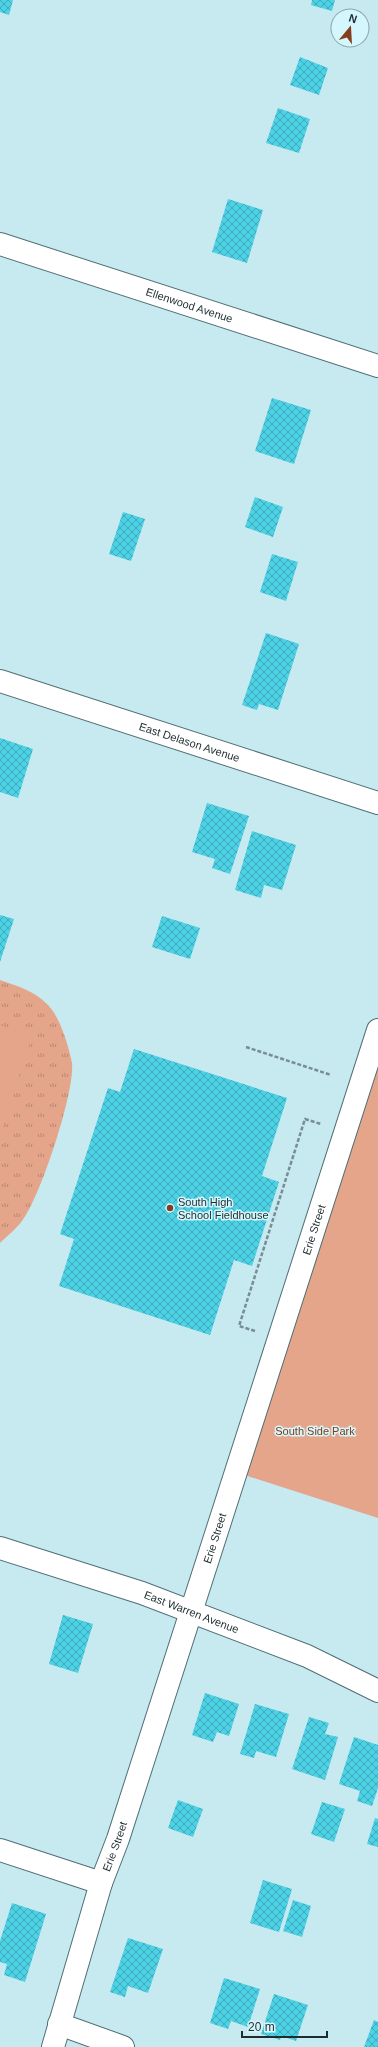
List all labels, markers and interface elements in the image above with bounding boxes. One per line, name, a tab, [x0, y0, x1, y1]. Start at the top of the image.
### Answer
north arrow	[330, 8, 370, 48]
text: N	[347, 12, 359, 25]
street label: Ellenwood Avenue	[145, 286, 234, 325]
street label: East Delason Avenue	[138, 720, 241, 764]
place label: South High School Fieldhouse	[178, 1196, 269, 1221]
marker: South High School Fieldhouse	[165, 1203, 175, 1213]
street label: Erie Street	[300, 1203, 327, 1256]
park label: South Side Park	[275, 1425, 355, 1437]
street label: Erie Street	[201, 1512, 228, 1565]
street label: East Warren Avenue	[143, 1588, 241, 1635]
street label: Erie Street	[100, 1820, 129, 1873]
scale bar	[242, 2013, 327, 2039]
text: 20 m	[248, 2020, 275, 2034]

